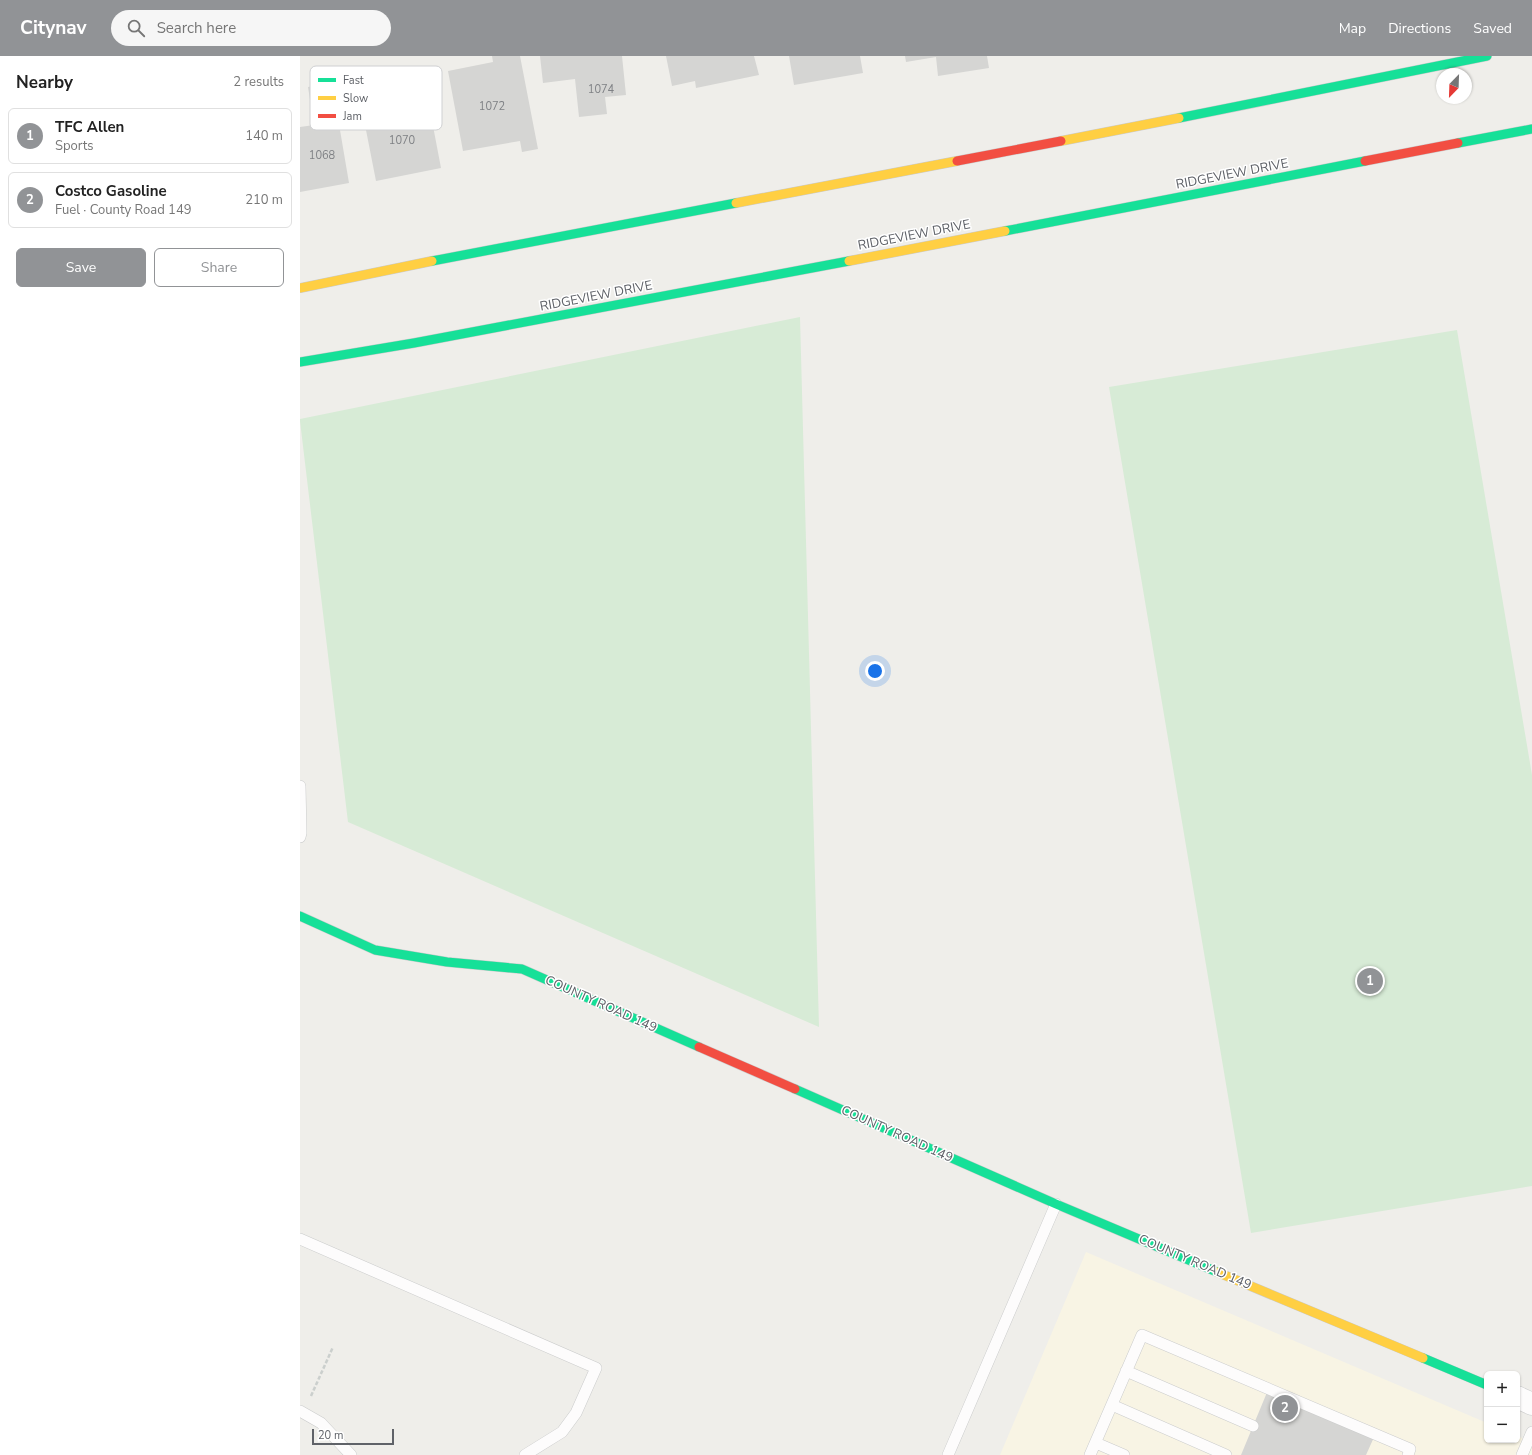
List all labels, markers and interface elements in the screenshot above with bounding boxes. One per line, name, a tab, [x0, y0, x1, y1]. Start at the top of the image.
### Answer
search box	[111, 10, 391, 46]
text: Citynav	[20, 15, 87, 41]
icon: search	[125, 17, 147, 39]
text: Search here	[157, 18, 236, 38]
text: Map	[1339, 19, 1366, 38]
text: Directions	[1388, 19, 1451, 38]
text: Saved	[1473, 19, 1512, 38]
legend	[310, 66, 442, 130]
north arrow	[1436, 68, 1472, 104]
text: Nearby	[16, 71, 73, 94]
text: 2 results	[233, 73, 284, 91]
text: Fast	[343, 73, 364, 88]
house number: 1074	[588, 82, 615, 97]
text: Slow	[343, 91, 368, 106]
house number: 1072	[479, 99, 505, 114]
text: Jam	[342, 109, 362, 124]
text: TFC Allen	[55, 117, 124, 137]
text: 1	[26, 127, 34, 145]
text: 140 m	[245, 127, 283, 145]
house number: 1070	[389, 133, 416, 148]
text: Sports	[55, 137, 94, 155]
house number: 1068	[309, 148, 336, 163]
street label: RIDGEVIEW DRIVE	[1174, 154, 1290, 194]
text: Costco Gasoline	[55, 181, 167, 201]
text: 2	[26, 191, 34, 209]
text: 210 m	[245, 191, 283, 209]
text: Fuel · County Road 149	[55, 201, 192, 219]
street label: RIDGEVIEW DRIVE	[856, 215, 972, 255]
button: Save	[16, 248, 146, 287]
button: Share	[154, 248, 284, 287]
street label: RIDGEVIEW DRIVE	[538, 276, 654, 316]
your location	[865, 661, 885, 681]
pin: 1	[1357, 966, 1383, 996]
street label: COUNTY ROAD 149	[542, 971, 660, 1037]
street label: COUNTY ROAD 149	[838, 1101, 956, 1167]
street label: COUNTY ROAD 149	[1136, 1230, 1254, 1294]
map controls	[1484, 1371, 1520, 1443]
button: +	[1484, 1371, 1520, 1407]
pin: 2	[1272, 1393, 1298, 1423]
button: −	[1484, 1407, 1520, 1443]
scale bar	[312, 1427, 394, 1446]
text: 20 m	[318, 1428, 343, 1443]

